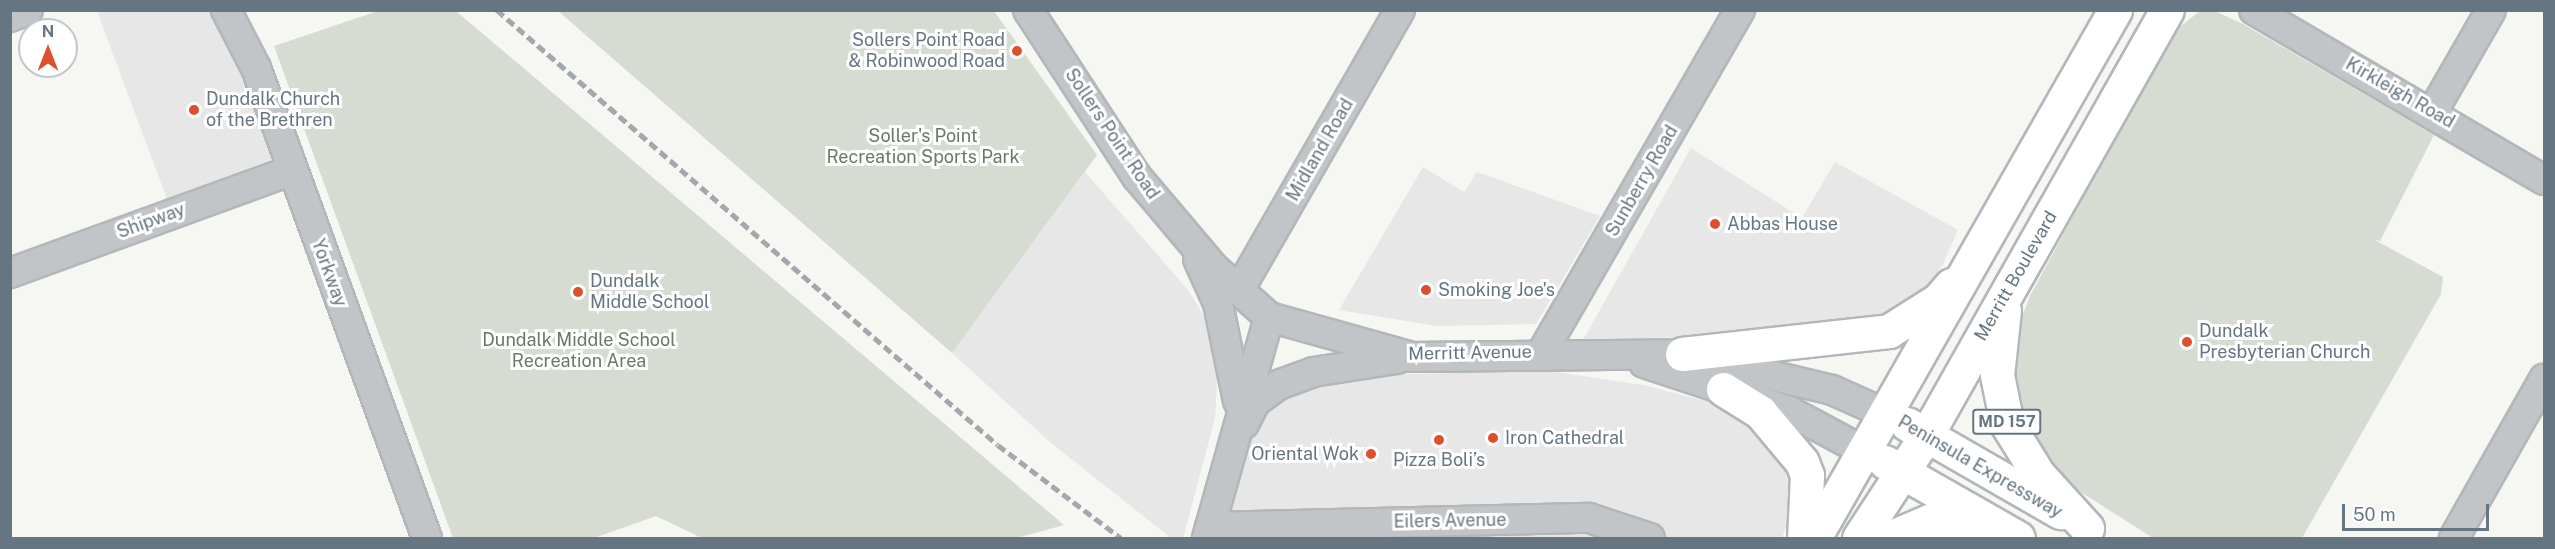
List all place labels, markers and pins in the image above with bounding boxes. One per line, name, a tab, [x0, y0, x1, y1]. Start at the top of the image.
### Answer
place label: Sollers Point Road & Robinwood Road	[848, 30, 1005, 72]
marker: Sollers Point Road & Robinwood Road	[1010, 44, 1024, 58]
place label: Dundalk Church of the Brethren	[206, 89, 340, 132]
marker: Dundalk Church of the Brethren	[187, 103, 201, 117]
place label: Abbas House	[1727, 213, 1838, 235]
marker: Abbas House	[1708, 217, 1722, 231]
place label: Dundalk Middle School	[590, 271, 709, 314]
place label: Smoking Joe's	[1438, 279, 1555, 301]
marker: Smoking Joe's	[1419, 283, 1433, 297]
marker: Dundalk Middle School	[571, 285, 585, 299]
place label: Dundalk Presbyterian Church	[2199, 321, 2370, 364]
marker: Dundalk Presbyterian Church	[2180, 335, 2194, 349]
place label: Iron Cathedral	[1505, 427, 1624, 449]
marker: Iron Cathedral	[1486, 431, 1500, 445]
marker: Pizza Boli’s	[1432, 433, 1446, 447]
place label: Oriental Wok	[1251, 443, 1359, 465]
marker: Oriental Wok	[1364, 447, 1378, 461]
place label: Pizza Boli’s	[1393, 449, 1485, 471]

